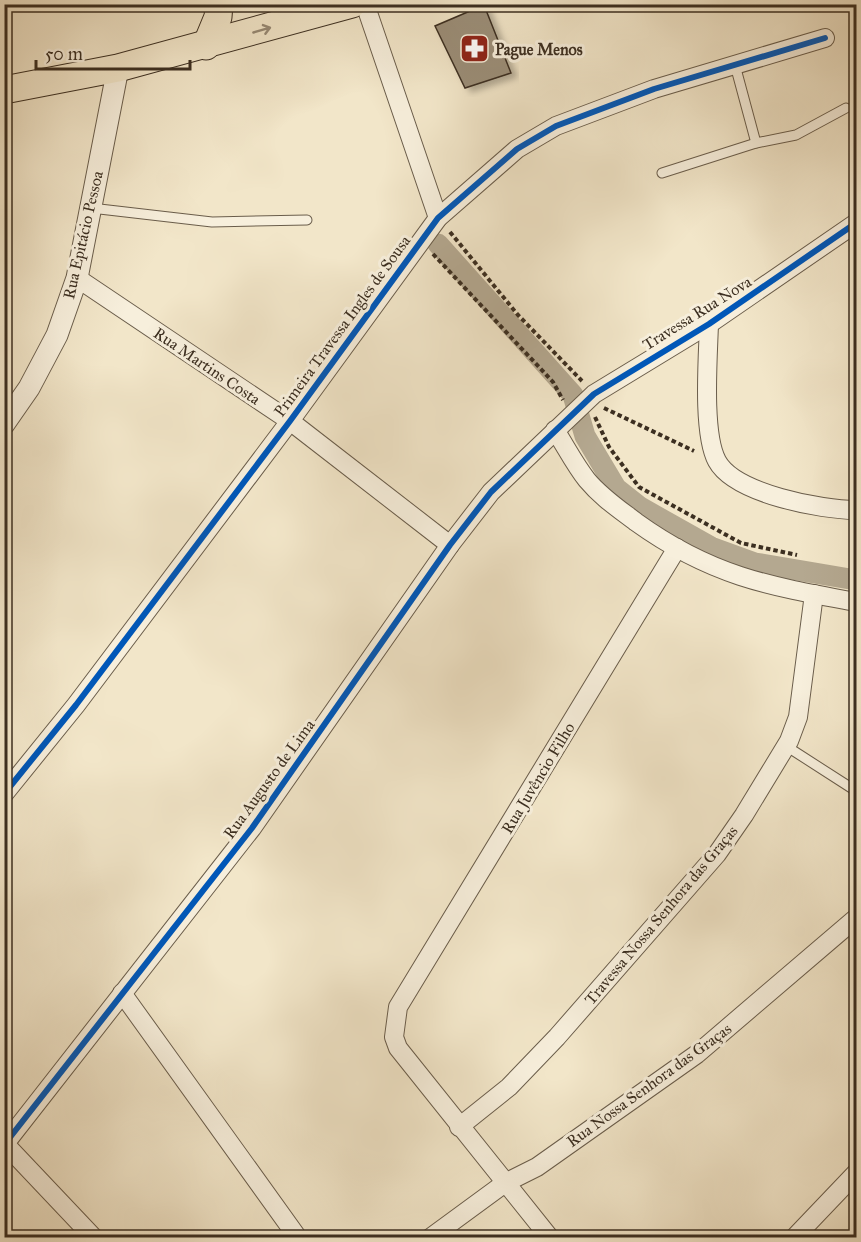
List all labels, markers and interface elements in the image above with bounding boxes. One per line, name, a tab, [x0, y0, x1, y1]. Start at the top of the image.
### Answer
one-way arrow	[252, 24, 271, 35]
scale bar	[36, 33, 190, 71]
pharmacy icon: Pague Menos	[458, 33, 490, 65]
place label: Pague Menos	[495, 40, 583, 60]
text: 50 m	[45, 43, 83, 65]
street label: Rua Epitácio Pessoa	[59, 169, 107, 301]
street label: Primeira Travessa Ingles de Sousa	[270, 232, 415, 421]
street label: Travessa Rua Nova	[639, 272, 755, 354]
street label: Rua Martins Costa	[150, 323, 264, 409]
street label: Rua Augusto de Lima	[219, 715, 320, 843]
street label: Rua Juvêncio Filho	[497, 719, 579, 837]
street label: Travessa Nossa Senhora das Graças	[580, 821, 742, 1008]
street label: Rua Nossa Senhora das Graças	[563, 1019, 735, 1151]

